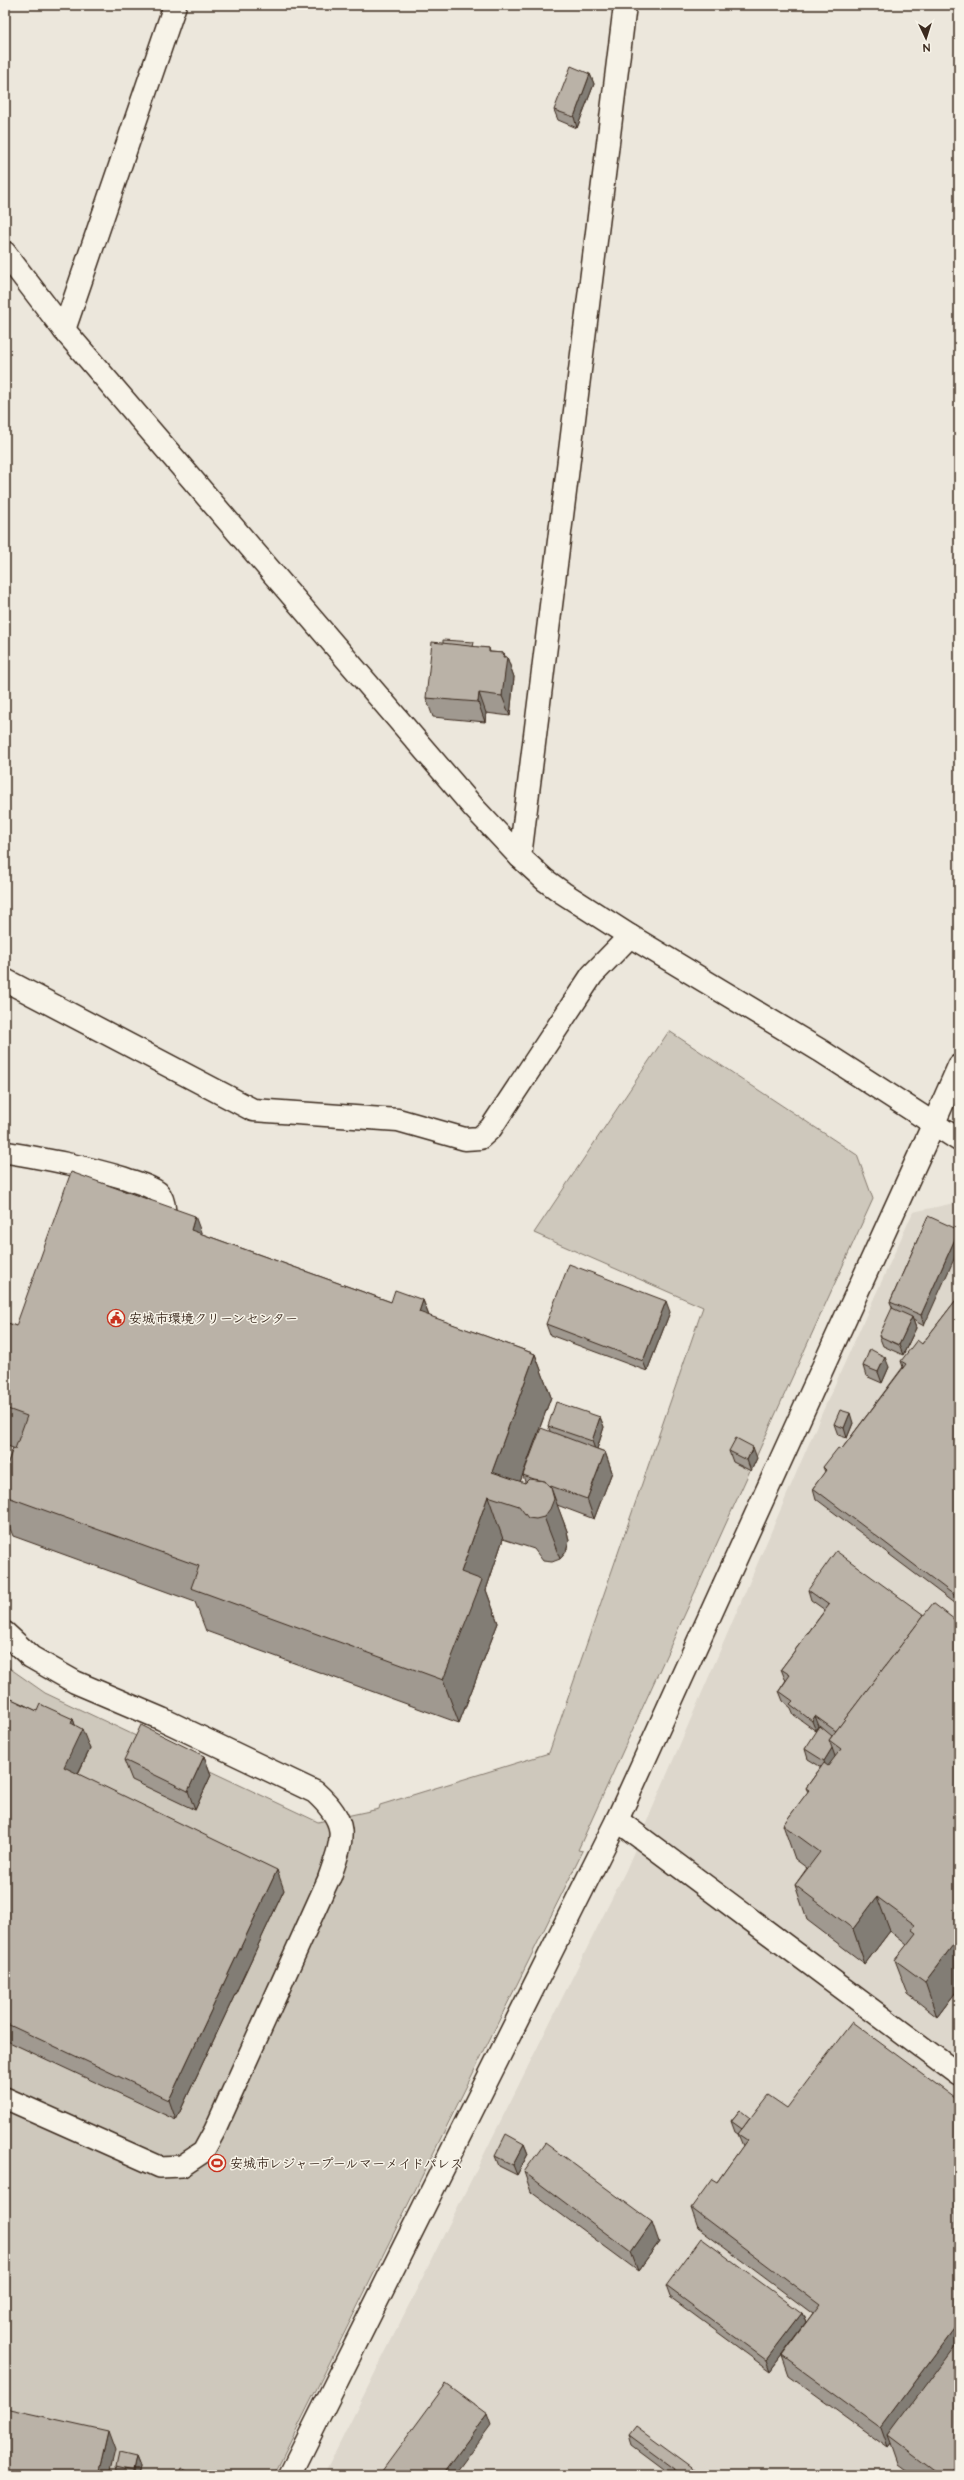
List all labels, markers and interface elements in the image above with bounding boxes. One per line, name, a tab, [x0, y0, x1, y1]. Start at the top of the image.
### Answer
north arrow	[906, 18, 946, 58]
text: N	[923, 40, 931, 55]
public building icon: 安城市環境クリーンセンター	[106, 1308, 126, 1328]
place label: 安城市環境クリーンセンター	[129, 1310, 298, 1328]
sports icon: 安城市レジャープールマーメイドパレス	[207, 2153, 227, 2173]
place label: 安城市レジャープールマーメイドパレス	[230, 2155, 463, 2173]

